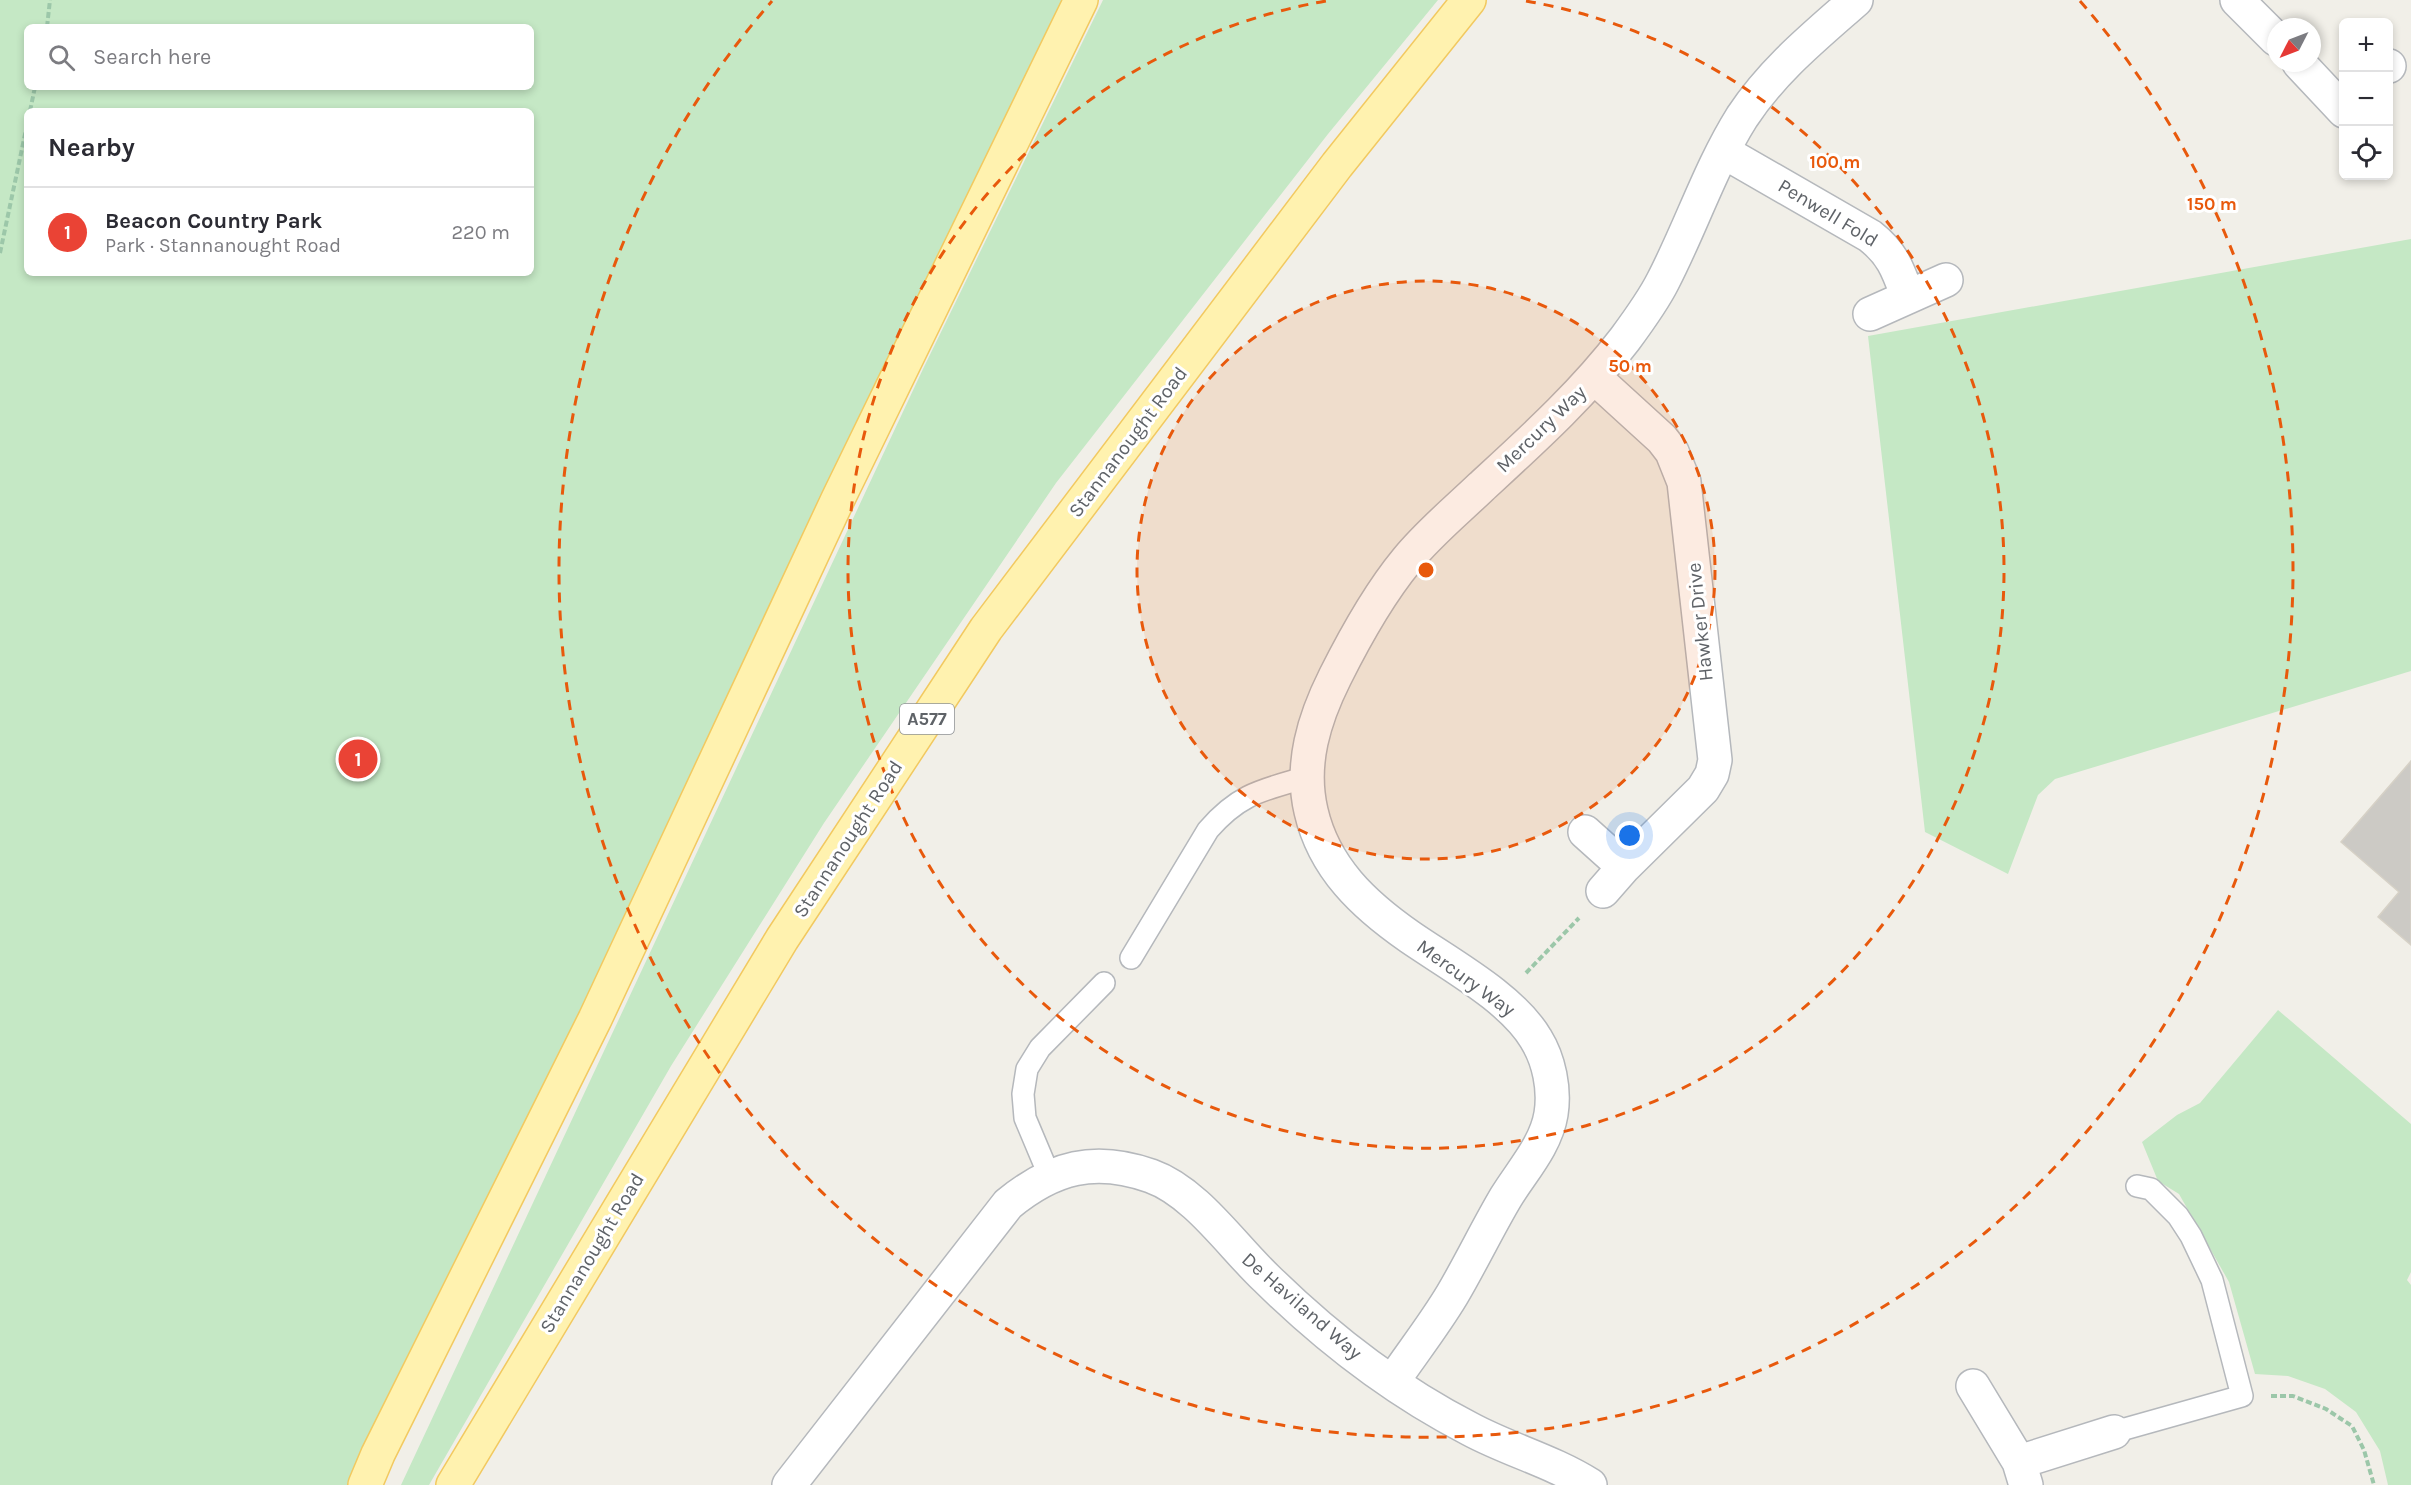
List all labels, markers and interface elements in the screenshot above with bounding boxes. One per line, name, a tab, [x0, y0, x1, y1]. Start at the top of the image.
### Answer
north arrow	[2267, 18, 2321, 72]
map controls	[2339, 18, 2393, 180]
button: +	[2339, 18, 2393, 72]
search box	[24, 24, 534, 90]
icon: search	[45, 41, 78, 74]
text: Search here	[93, 44, 211, 70]
button: −	[2339, 72, 2393, 126]
button: locate	[2339, 126, 2393, 180]
text: Nearby	[48, 132, 135, 163]
text: 100 m	[1810, 151, 1860, 173]
street label: Penwell Fold	[1774, 174, 1882, 252]
text: 150 m	[2187, 193, 2237, 215]
text: Beacon Country Park	[105, 208, 322, 234]
text: 1	[64, 221, 71, 244]
text: 220 m	[451, 221, 510, 244]
text: Park · Stannanought Road	[105, 234, 341, 257]
text: 50 m	[1608, 355, 1652, 377]
street label: Stannanought Road	[1064, 362, 1192, 522]
street label: Mercury Way	[1491, 381, 1591, 477]
centre of rings	[1416, 560, 1436, 580]
street label: Hawker Drive	[1682, 562, 1718, 682]
road number: A577	[900, 704, 954, 734]
pin: 1	[338, 736, 378, 782]
street label: Stannanought Road	[789, 756, 907, 922]
your location	[1615, 821, 1644, 850]
street label: Mercury Way	[1412, 935, 1520, 1021]
street label: Stannanought Road	[535, 1169, 649, 1337]
street label: De Haviland Way	[1237, 1248, 1367, 1364]

